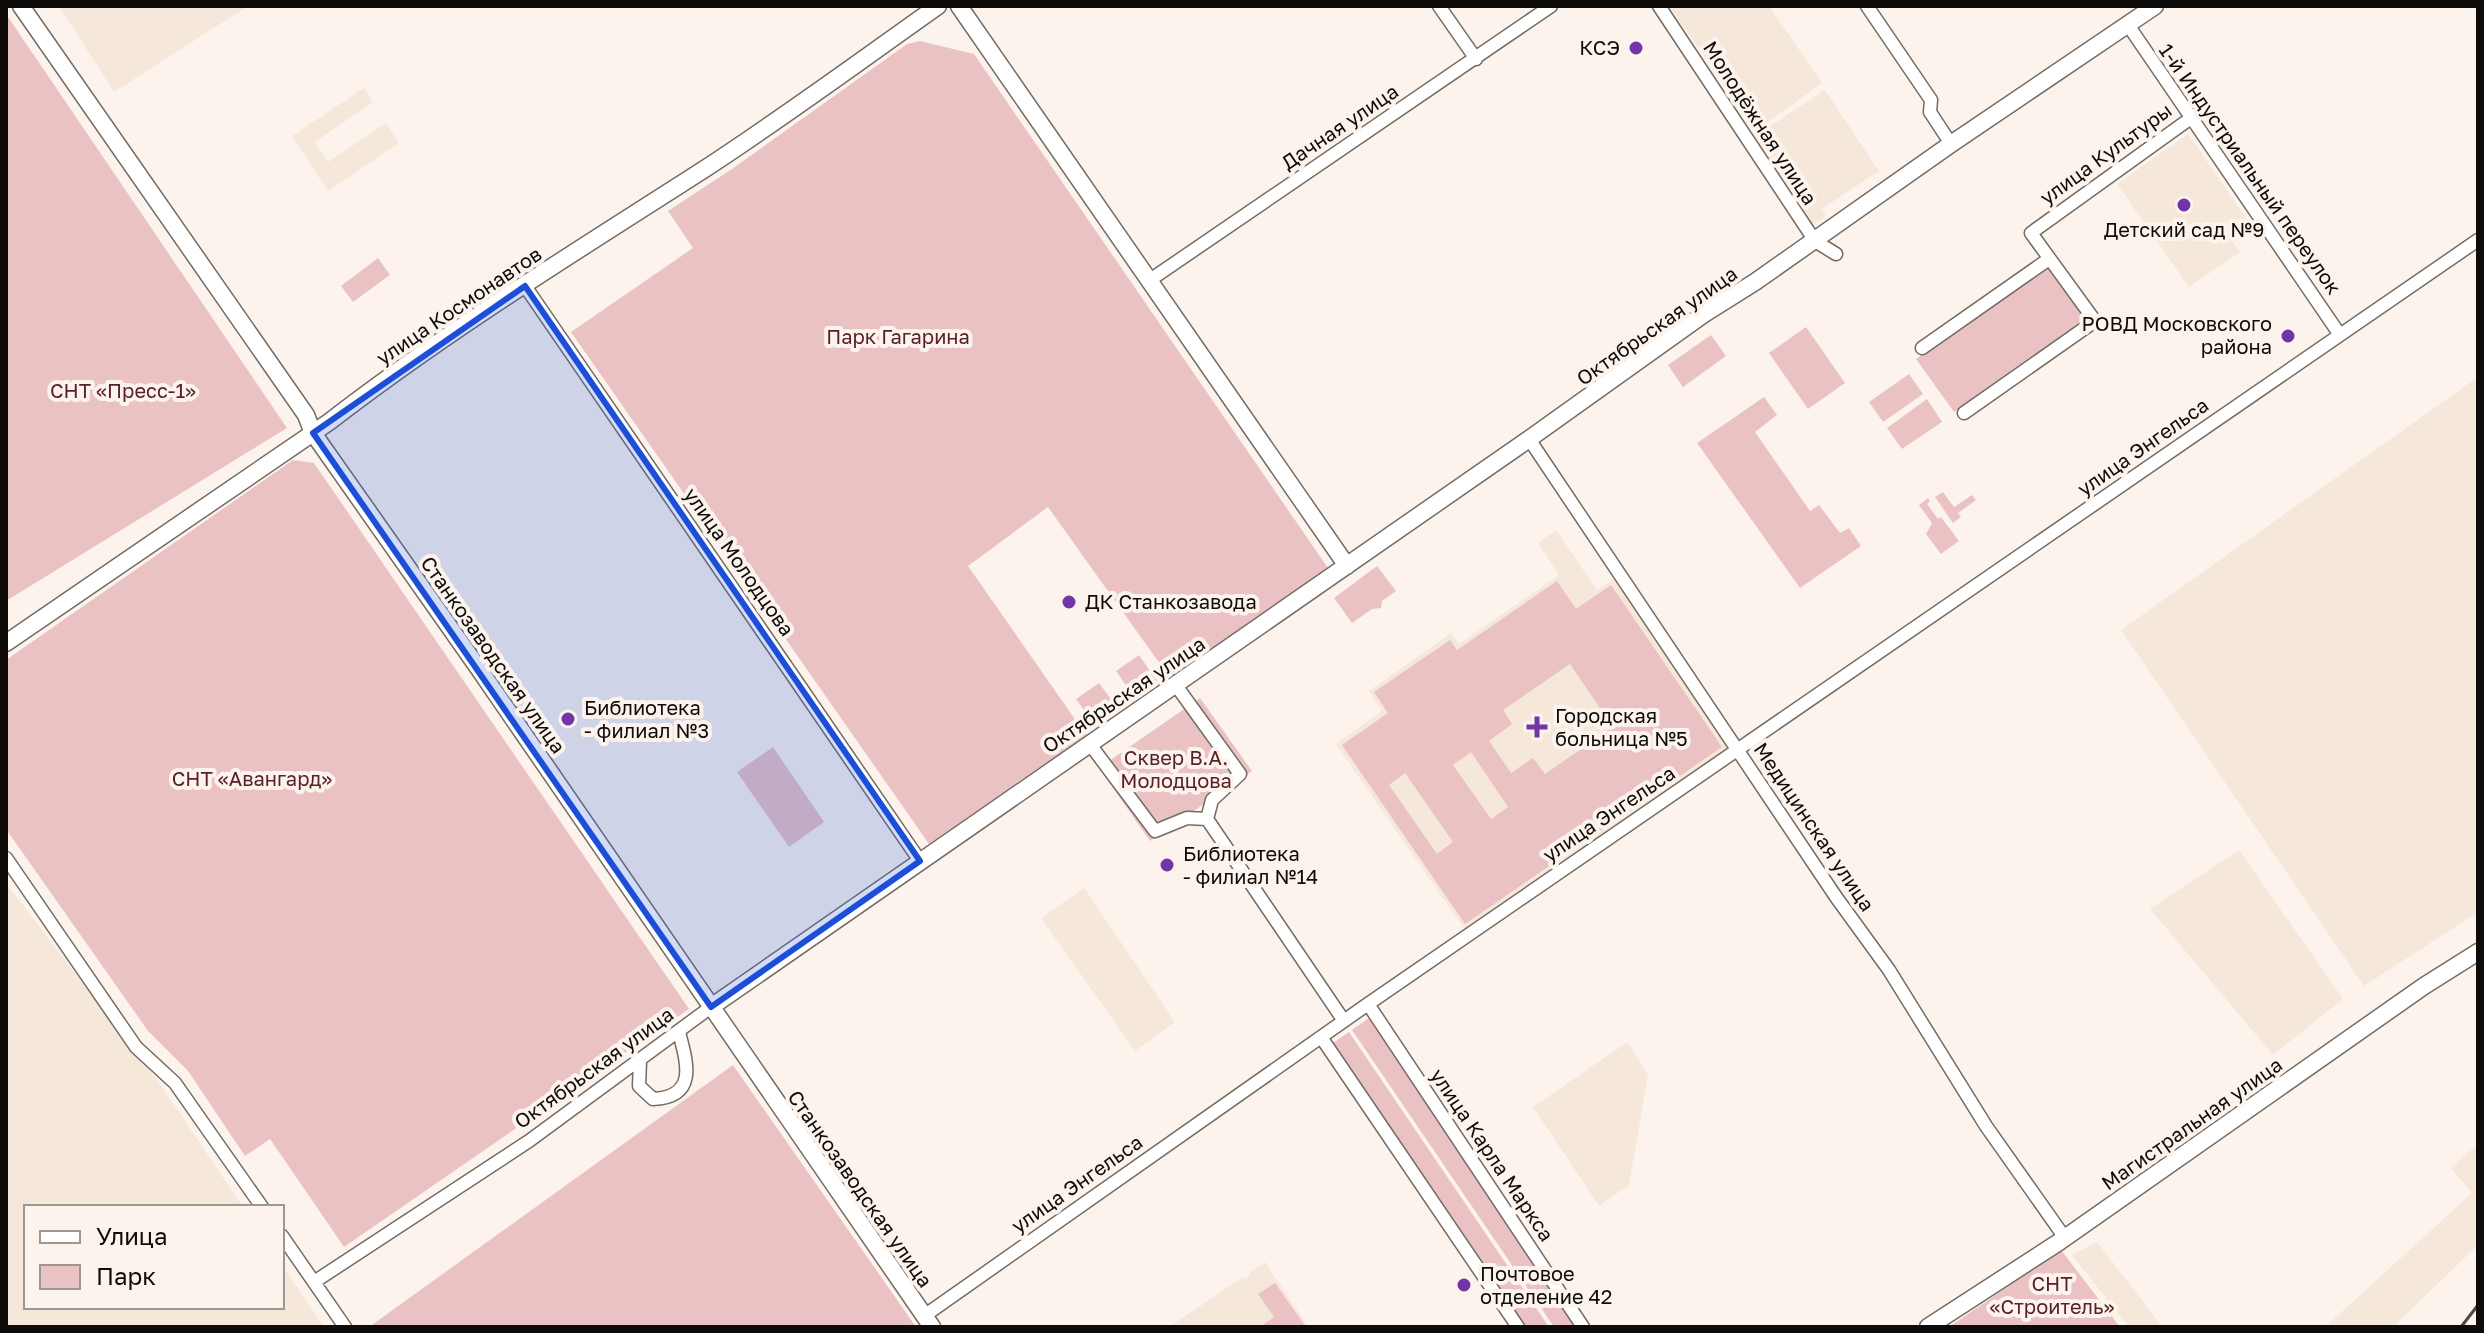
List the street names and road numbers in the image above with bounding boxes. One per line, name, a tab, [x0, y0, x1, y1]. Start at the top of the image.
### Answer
street label: Молодёжная улица	[1699, 36, 1823, 209]
street label: 1-й Индустриальный переулок	[2155, 39, 2347, 298]
street label: Дачная улица	[1277, 78, 1402, 174]
street label: улица Культуры	[2035, 97, 2176, 209]
street label: улица Космонавтов	[371, 241, 546, 369]
street label: Октябрьская улица	[1571, 261, 1741, 390]
street label: улица Энгельса	[2072, 392, 2213, 500]
street label: улица Молодцова	[680, 483, 800, 640]
street label: Станкозаводская улица	[417, 551, 571, 758]
street label: Октябрьская улица	[1038, 631, 1209, 757]
street label: Медицинская улица	[1749, 738, 1880, 915]
street label: улица Энгельса	[1538, 760, 1679, 866]
street label: Октябрьская улица	[509, 1001, 678, 1133]
street label: Магистральная улица	[2097, 1052, 2286, 1195]
street label: улица Карла Маркса	[1426, 1064, 1560, 1245]
street label: Станкозаводская улица	[784, 1085, 938, 1292]
street label: улица Энгельса	[1006, 1129, 1147, 1237]

